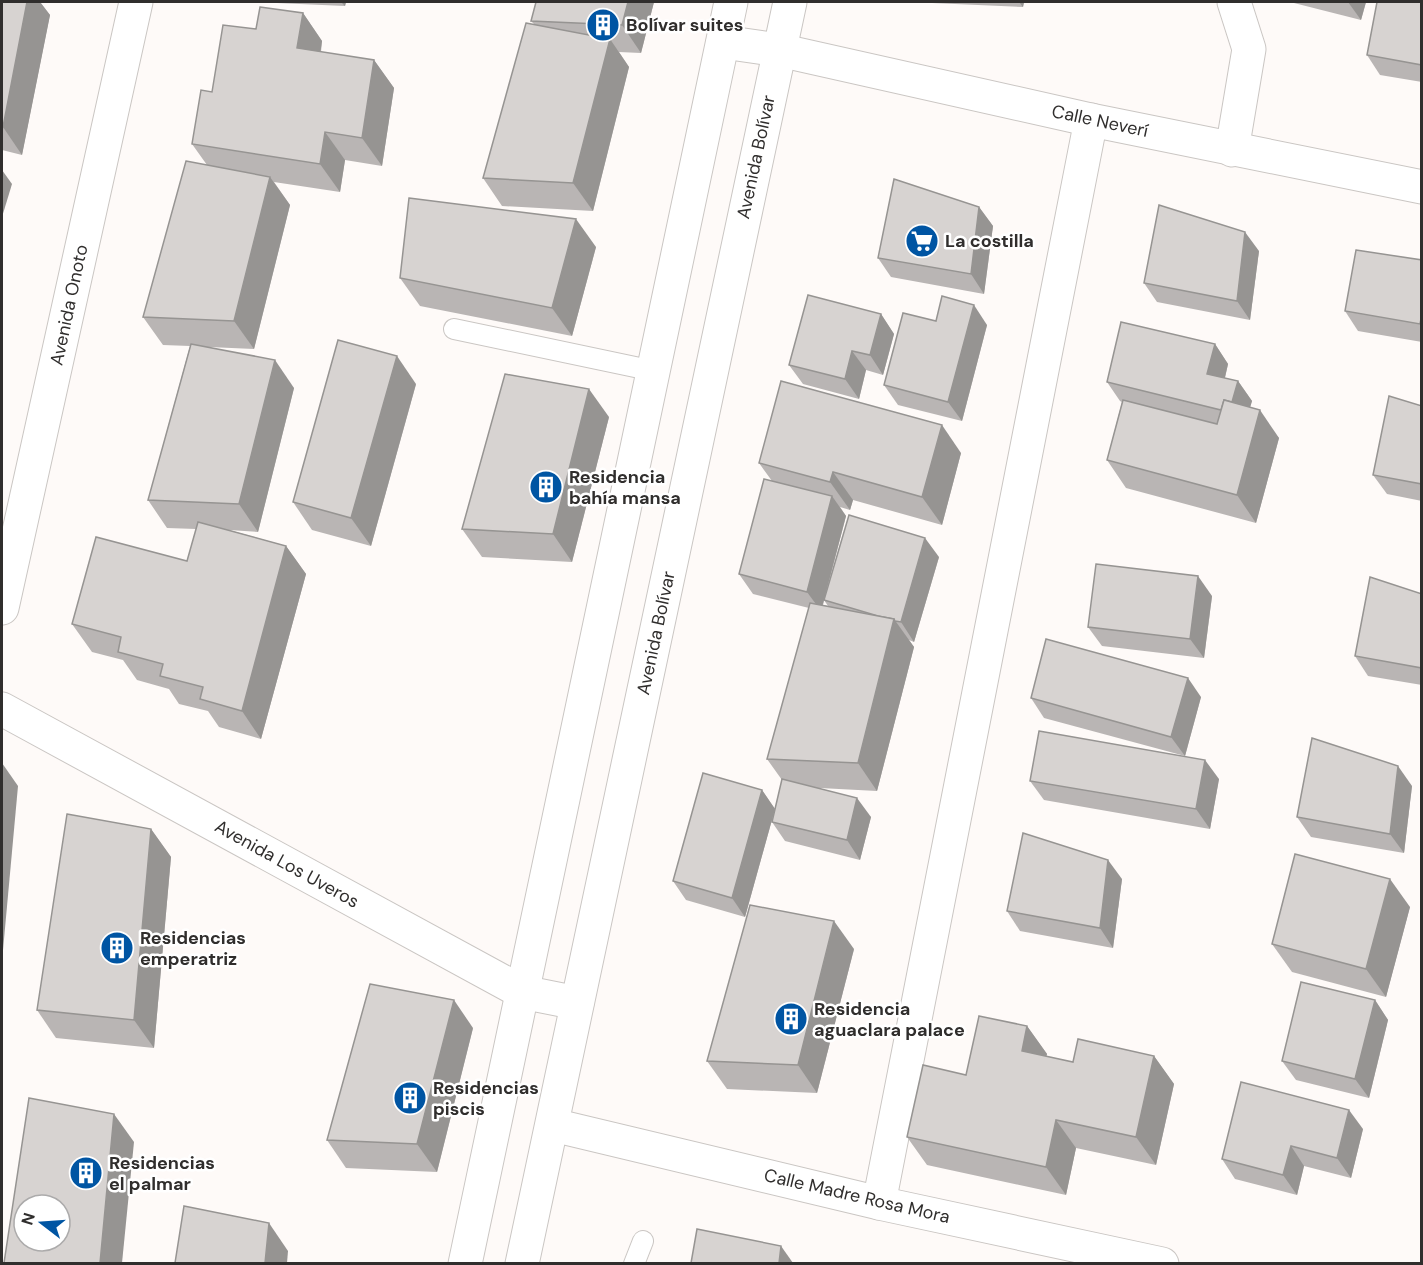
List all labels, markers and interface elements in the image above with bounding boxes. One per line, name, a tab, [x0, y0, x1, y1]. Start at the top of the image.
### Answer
building icon: Bolívar suites	[585, 7, 621, 43]
place label: Bolívar suites	[626, 13, 743, 37]
street label: Avenida Bolívar	[731, 93, 781, 221]
street label: Calle Neverí	[1050, 99, 1150, 143]
supermarket icon: La costilla	[904, 223, 940, 259]
place label: La costilla	[945, 229, 1034, 253]
street label: Avenida Onoto	[44, 242, 94, 368]
place label: Residencia bahía mansa	[569, 465, 681, 510]
building icon: Residencia bahía mansa	[528, 469, 564, 505]
street label: Avenida Bolívar	[631, 569, 681, 697]
street label: Avenida Los Uveros	[211, 814, 363, 914]
place label: Residencias emperatriz	[140, 926, 246, 971]
building icon: Residencias emperatriz	[99, 930, 135, 966]
place label: Residencia aguaclara palace	[814, 997, 965, 1042]
building icon: Residencia aguaclara palace	[773, 1001, 809, 1037]
place label: Residencias piscis	[433, 1076, 539, 1121]
building icon: Residencias piscis	[392, 1080, 428, 1116]
place label: Residencias el palmar	[109, 1151, 215, 1196]
building icon: Residencias el palmar	[68, 1155, 104, 1191]
street label: Calle Madre Rosa Mora	[762, 1163, 952, 1229]
north arrow	[12, 1193, 72, 1253]
text: N	[16, 1210, 40, 1227]

